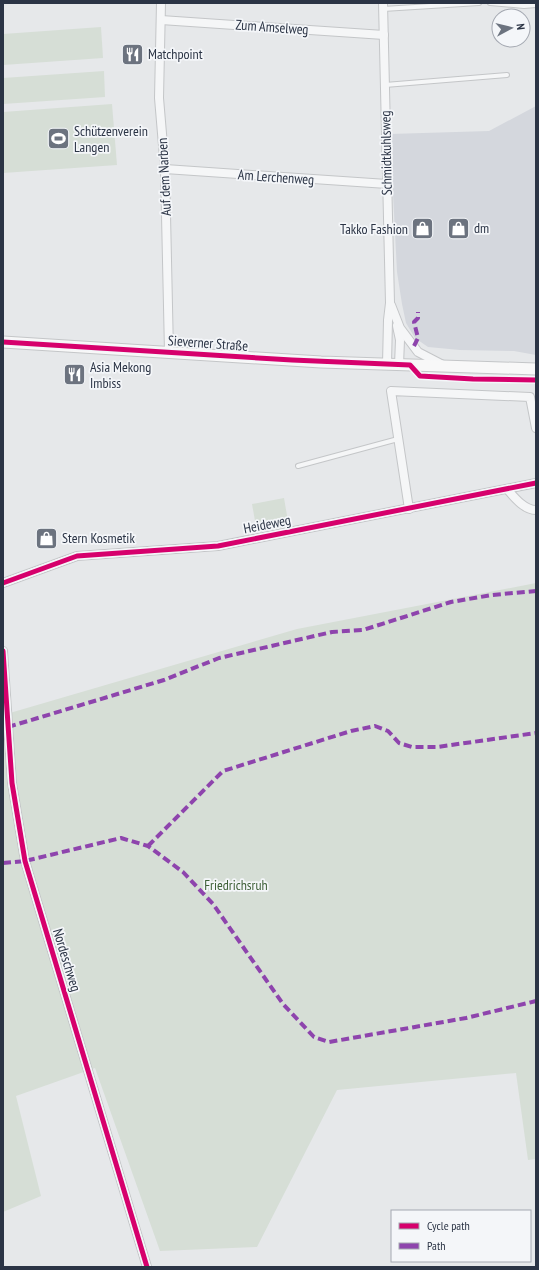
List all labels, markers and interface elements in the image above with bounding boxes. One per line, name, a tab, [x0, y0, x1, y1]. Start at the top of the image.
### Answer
north arrow	[491, 8, 531, 48]
street label: Zum Amselweg	[235, 15, 309, 39]
text: N	[514, 23, 528, 31]
restaurant icon: Matchpoint	[120, 41, 146, 67]
place label: Matchpoint	[148, 45, 203, 63]
street label: Schmidtkuhlsweg	[376, 110, 396, 196]
place label: Schützenverein Langen	[74, 122, 148, 156]
sports icon: Schützenverein Langen	[46, 126, 72, 152]
street label: Auf dem Narben	[153, 137, 175, 217]
street label: Am Lerchenweg	[237, 165, 315, 189]
shop icon: dm	[445, 215, 471, 241]
shop icon: Takko Fashion	[410, 216, 436, 242]
place label: dm	[474, 219, 489, 237]
place label: Takko Fashion	[340, 220, 408, 238]
street label: Sieverner Straße	[167, 331, 249, 355]
place label: Asia Mekong Imbiss	[90, 358, 151, 392]
restaurant icon: Asia Mekong Imbiss	[62, 362, 88, 388]
street label: Heideweg	[242, 511, 292, 537]
shop icon: Stern Kosmetik	[33, 525, 59, 551]
place label: Stern Kosmetik	[62, 529, 135, 547]
park label: Friedrichsruh	[204, 876, 268, 894]
street label: Nordeschweg	[49, 926, 85, 994]
legend	[391, 1210, 531, 1262]
text: Cycle path	[427, 1218, 470, 1233]
text: Path	[427, 1238, 445, 1253]

